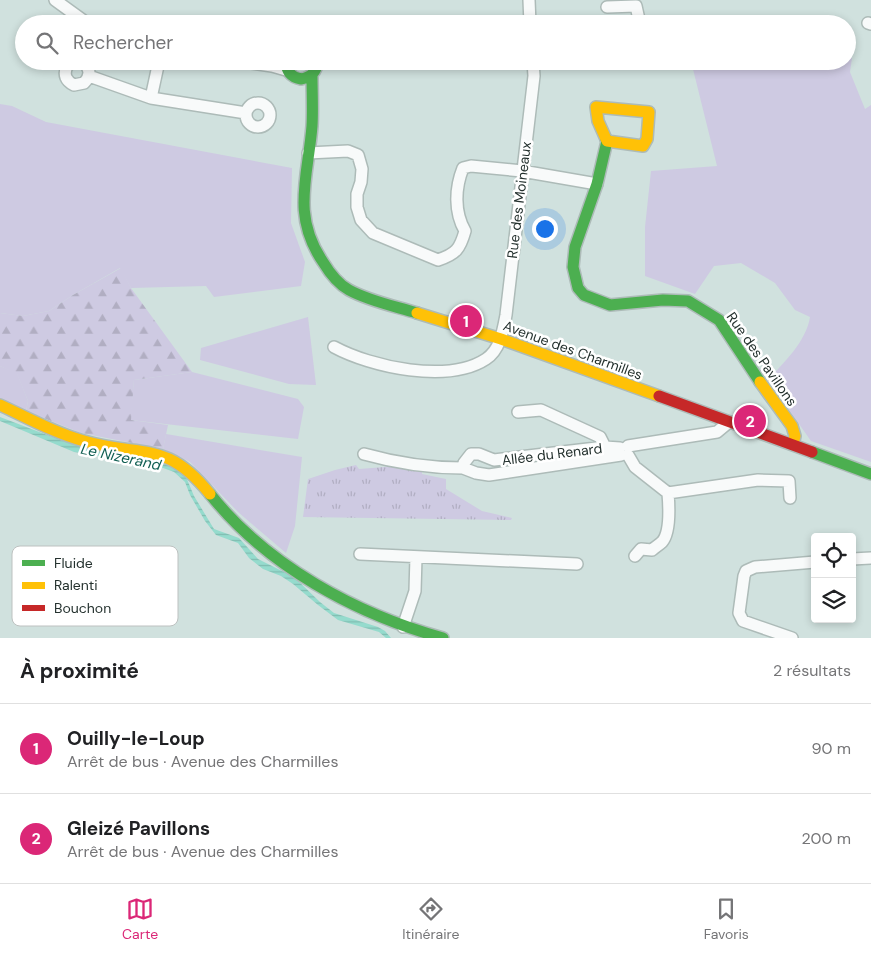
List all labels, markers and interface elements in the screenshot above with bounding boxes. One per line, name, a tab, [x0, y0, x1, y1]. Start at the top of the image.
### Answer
search box	[15, 15, 856, 70]
icon: search	[33, 29, 61, 57]
text: Rechercher	[73, 30, 173, 55]
street label: Rue des Moineaux	[503, 141, 535, 259]
your location	[532, 216, 558, 242]
pin: 1	[450, 302, 482, 340]
street label: Rue des Pavillons	[723, 308, 801, 410]
street label: Avenue des Charmilles	[501, 316, 645, 384]
pin: 2	[734, 402, 766, 440]
water label: Le Nizerand	[79, 439, 164, 475]
street label: Allée du Renard	[501, 439, 603, 469]
map controls	[811, 533, 856, 623]
button: locate	[811, 533, 856, 578]
legend	[12, 546, 178, 626]
text: Fluide	[54, 554, 93, 572]
text: Ralenti	[54, 576, 98, 594]
button: layers	[811, 578, 856, 623]
text: Bouchon	[54, 599, 111, 617]
text: À proximité	[20, 657, 139, 685]
text: 2 résultats	[773, 660, 851, 681]
text: Ouilly-le-Loup	[67, 726, 205, 751]
text: 1	[33, 738, 39, 759]
text: 90 m	[811, 738, 851, 759]
text: Arrêt de bus · Avenue des Charmilles	[67, 751, 338, 772]
text: Gleizé Pavillons	[67, 816, 210, 841]
text: 2	[31, 828, 41, 849]
text: 200 m	[802, 828, 851, 849]
text: Arrêt de bus · Avenue des Charmilles	[67, 841, 338, 862]
tab: Carte	[122, 895, 158, 943]
tab: Itinéraire	[402, 895, 459, 943]
tab: Favoris	[704, 895, 749, 943]

